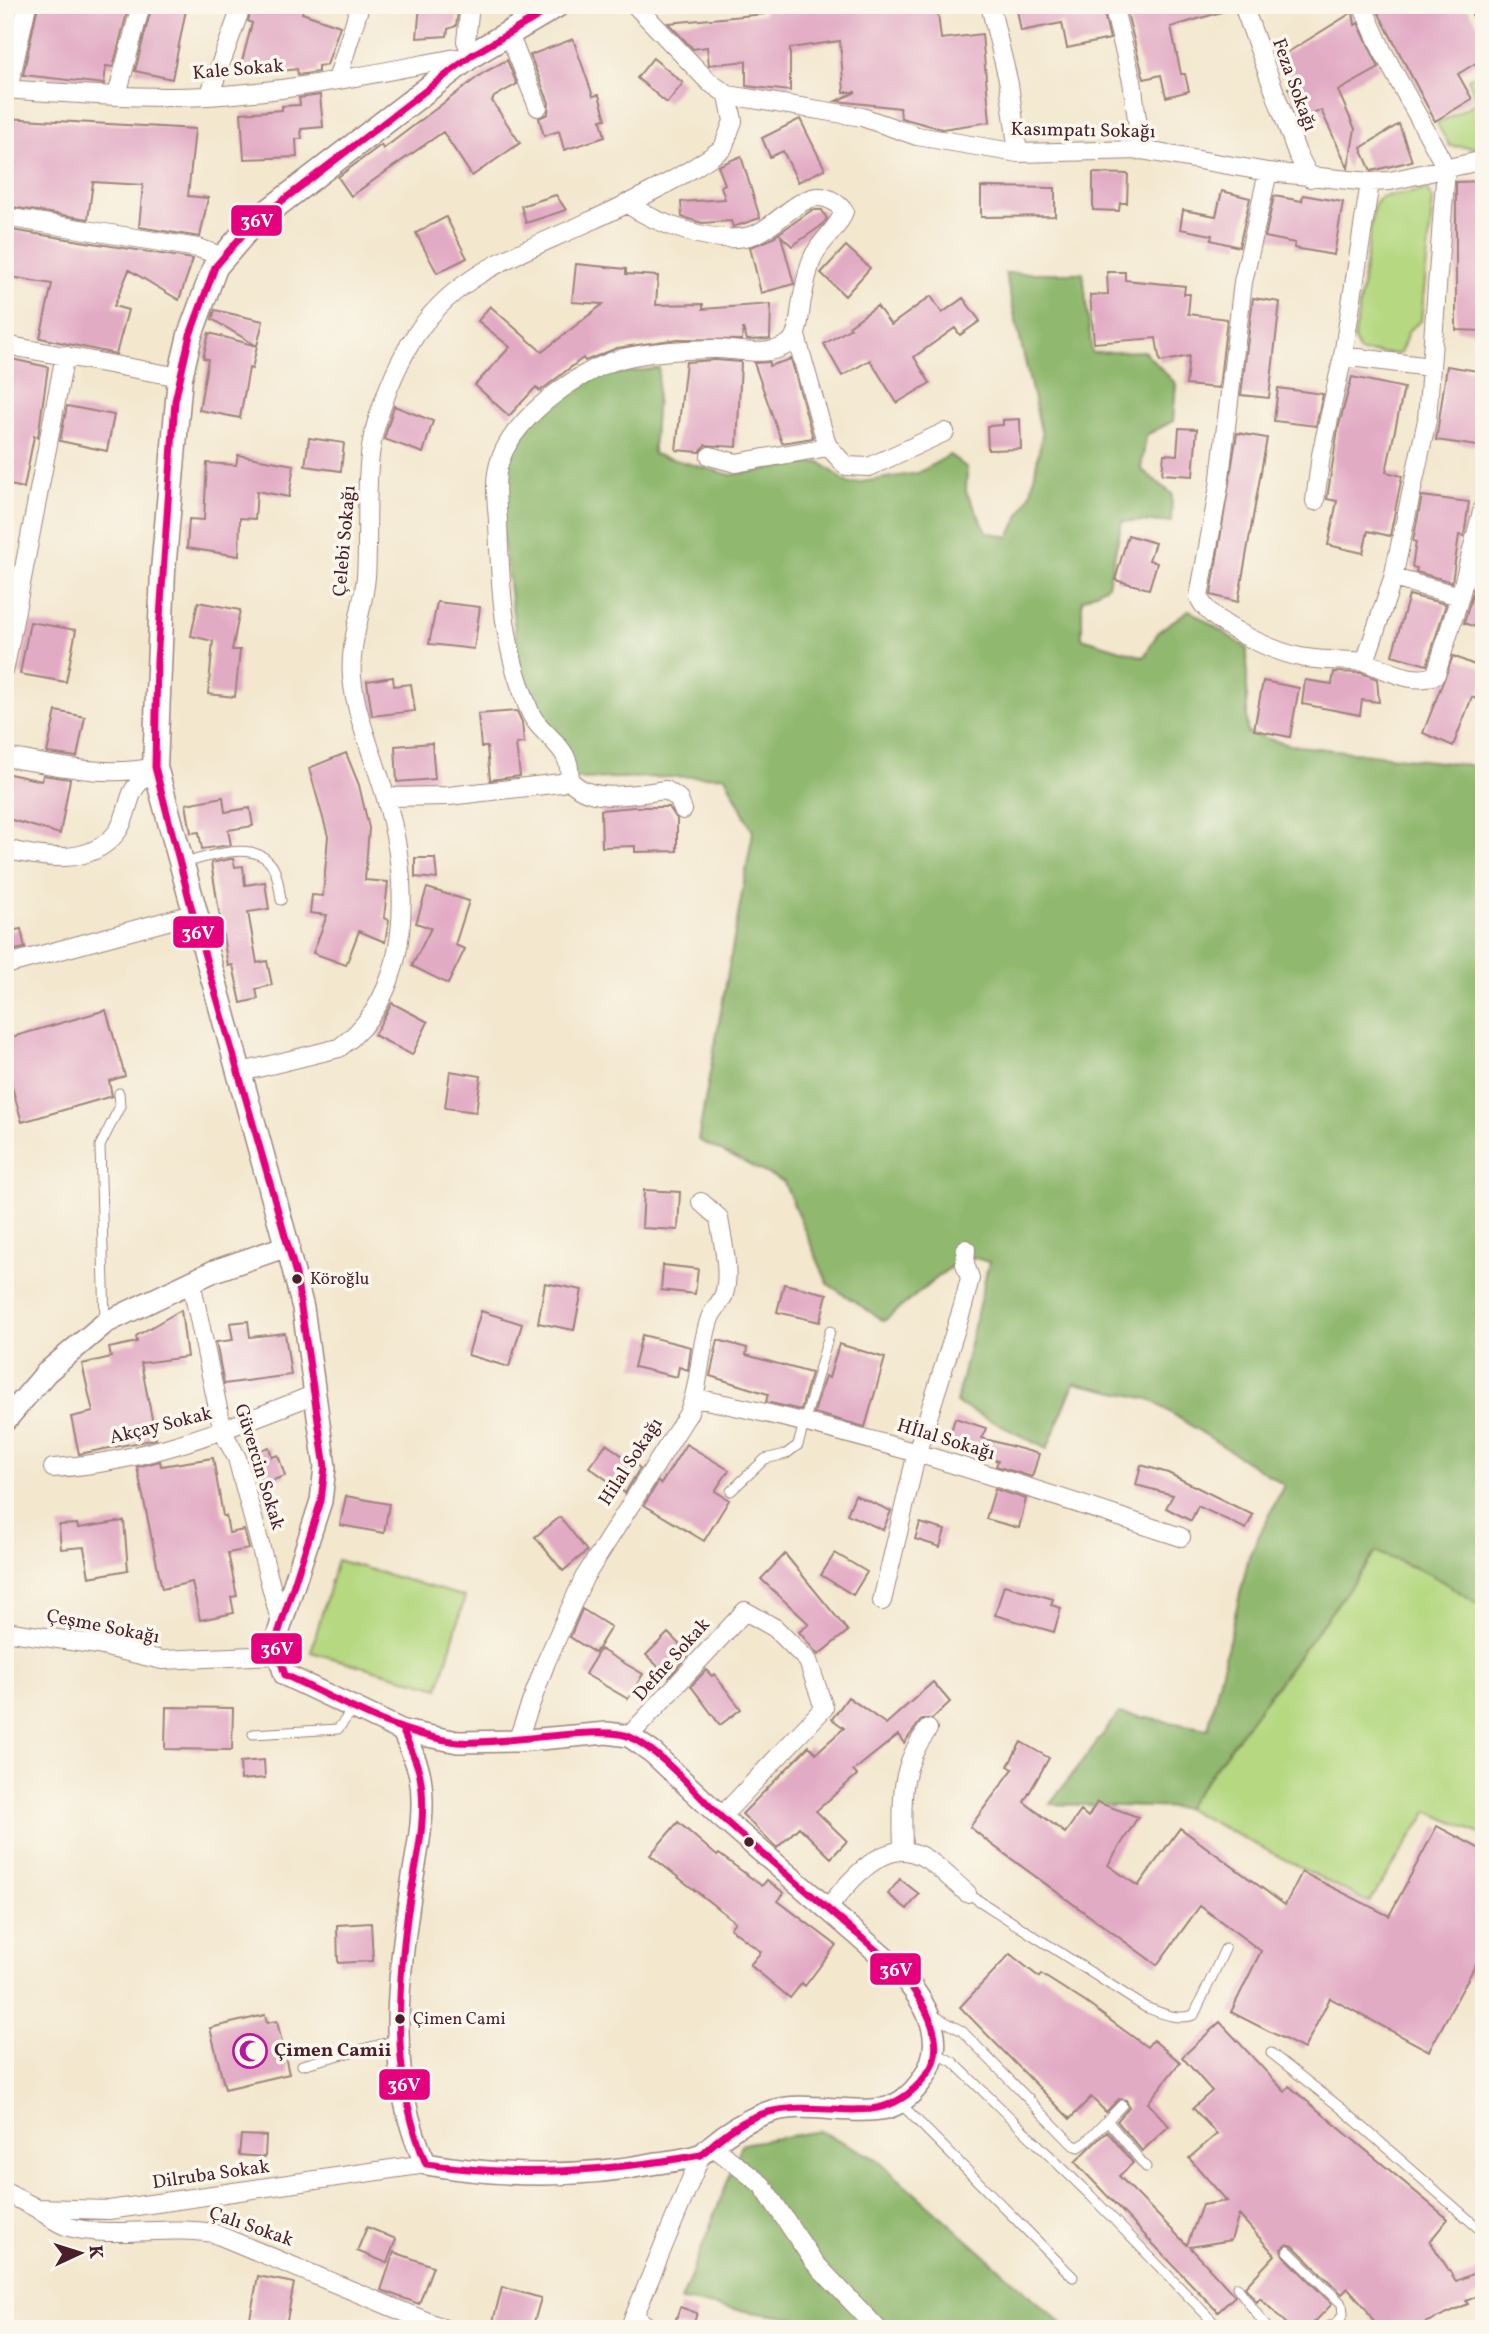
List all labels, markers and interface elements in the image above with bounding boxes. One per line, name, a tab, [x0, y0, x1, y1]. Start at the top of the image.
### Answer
street label: Feza Sokağı	[1265, 35, 1323, 135]
street label: Kale Sokak	[191, 53, 285, 87]
street label: Kasımpatı Sokağı	[1010, 117, 1156, 145]
line badge: 36V	[230, 204, 283, 237]
text: 36V	[240, 209, 274, 235]
street label: Çelebi Sokağı	[327, 484, 363, 598]
line badge: 36V	[172, 915, 225, 949]
text: 36V	[181, 921, 215, 947]
place label: Köroğlu	[310, 1268, 369, 1291]
marker: Köroğlu	[290, 1272, 304, 1286]
street label: Akçay Sokak	[107, 1401, 215, 1451]
street label: Güvercin Sokak	[227, 1401, 291, 1533]
street label: Hilal Sokağı	[593, 1413, 669, 1511]
street label: Hİlal Sokağı	[894, 1413, 999, 1467]
street label: Çeşme Sokağı	[44, 1603, 162, 1651]
street label: Defne Sokak	[628, 1613, 716, 1707]
line badge: 36V	[250, 1632, 303, 1665]
text: 36V	[260, 1637, 294, 1663]
unlabelled marker	[742, 1835, 756, 1849]
line badge: 36V	[869, 1952, 922, 1986]
text: 36V	[879, 1958, 913, 1984]
place label: Çimen Cami	[413, 2008, 506, 2031]
marker: Çimen Cami	[393, 2012, 407, 2026]
mosque icon: Çimen Camii	[231, 2032, 269, 2070]
place label: Çimen Camii	[274, 2038, 392, 2064]
line badge: 36V	[378, 2068, 431, 2101]
text: 36V	[387, 2073, 421, 2099]
street label: Dilruba Sokak	[151, 2154, 271, 2196]
street label: Çalı Sokak	[205, 2200, 297, 2254]
north arrow	[46, 2218, 116, 2288]
text: K	[82, 2244, 108, 2260]

